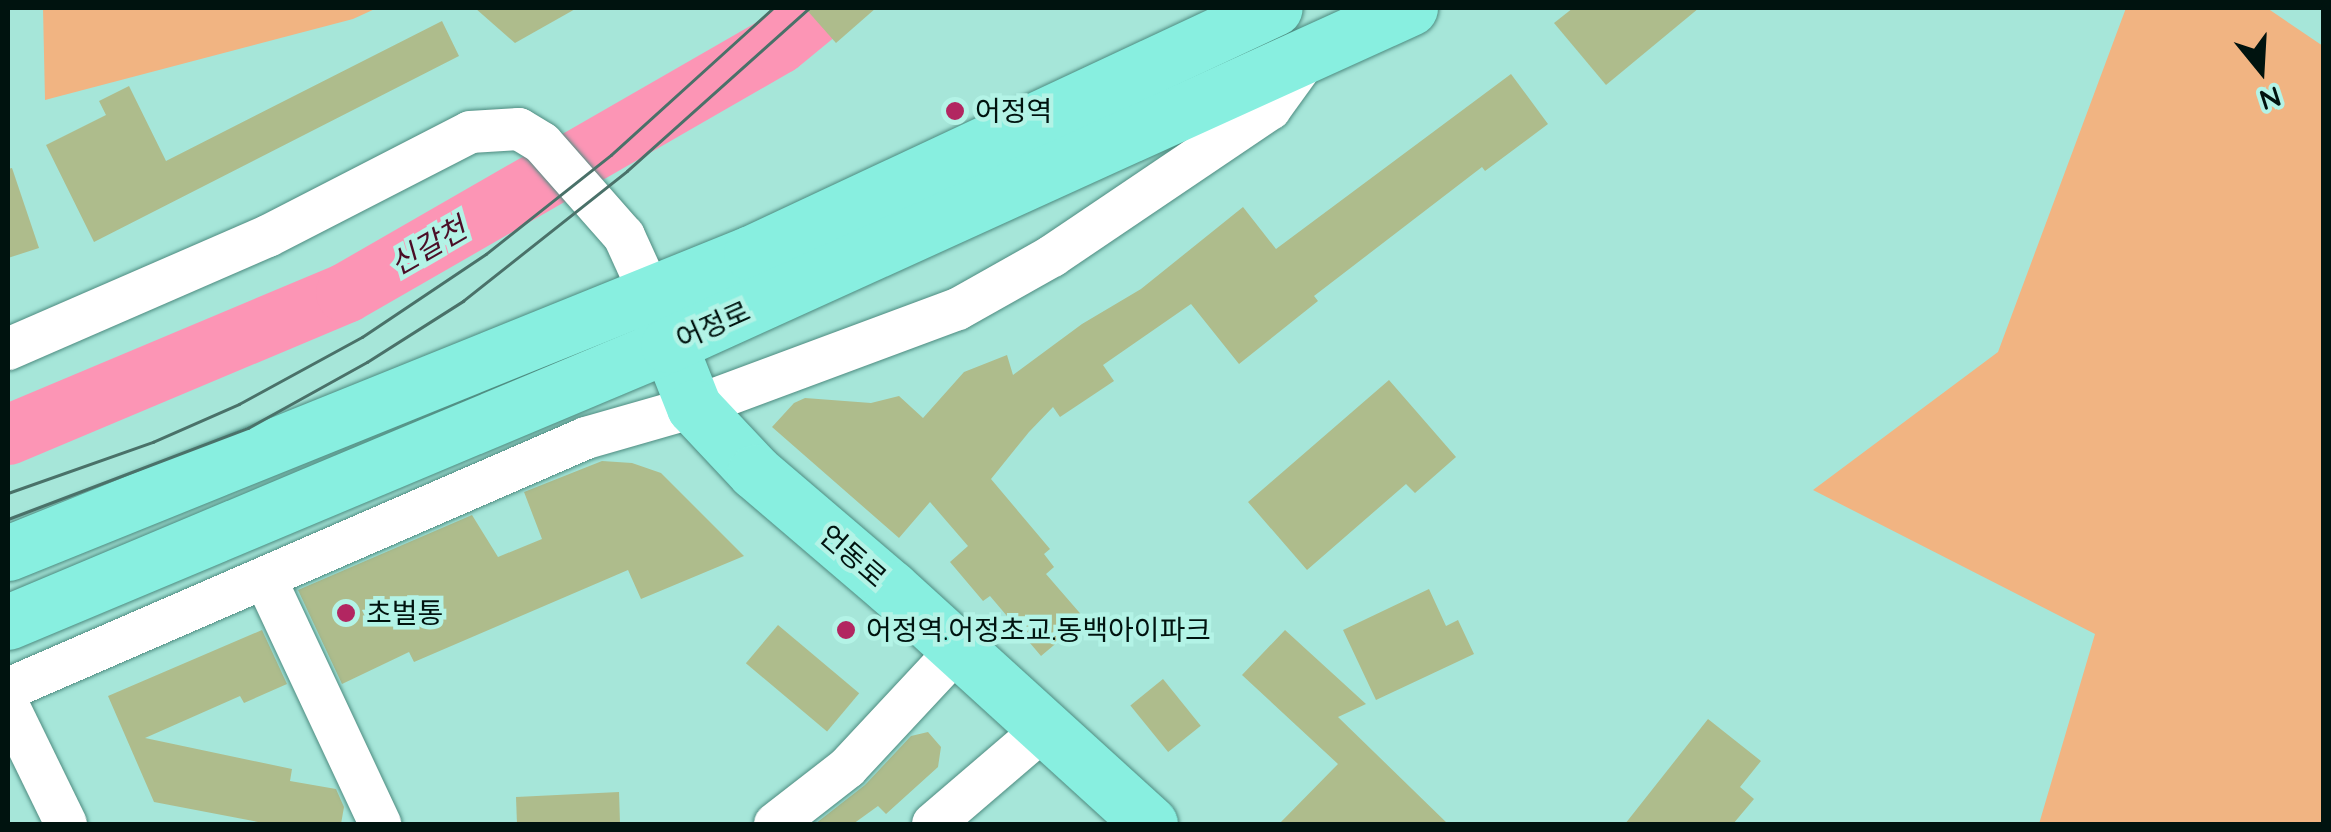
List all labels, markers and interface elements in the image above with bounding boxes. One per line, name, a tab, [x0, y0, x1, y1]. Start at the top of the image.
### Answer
north arrow	[2211, 20, 2311, 120]
text: N	[2255, 79, 2286, 119]
place label: 어정역	[975, 94, 1052, 128]
marker: 어정역	[944, 100, 966, 122]
water label: 신갈천	[383, 210, 473, 282]
street label: 어정로	[671, 294, 755, 356]
street label: 언동로	[813, 518, 893, 594]
place label: 초벌통	[366, 596, 443, 630]
marker: 초벌통	[335, 602, 357, 624]
place label: 어정역.어정초교.동백아이파크	[866, 613, 1211, 647]
marker: 어정역.어정초교.동백아이파크	[835, 619, 857, 641]

